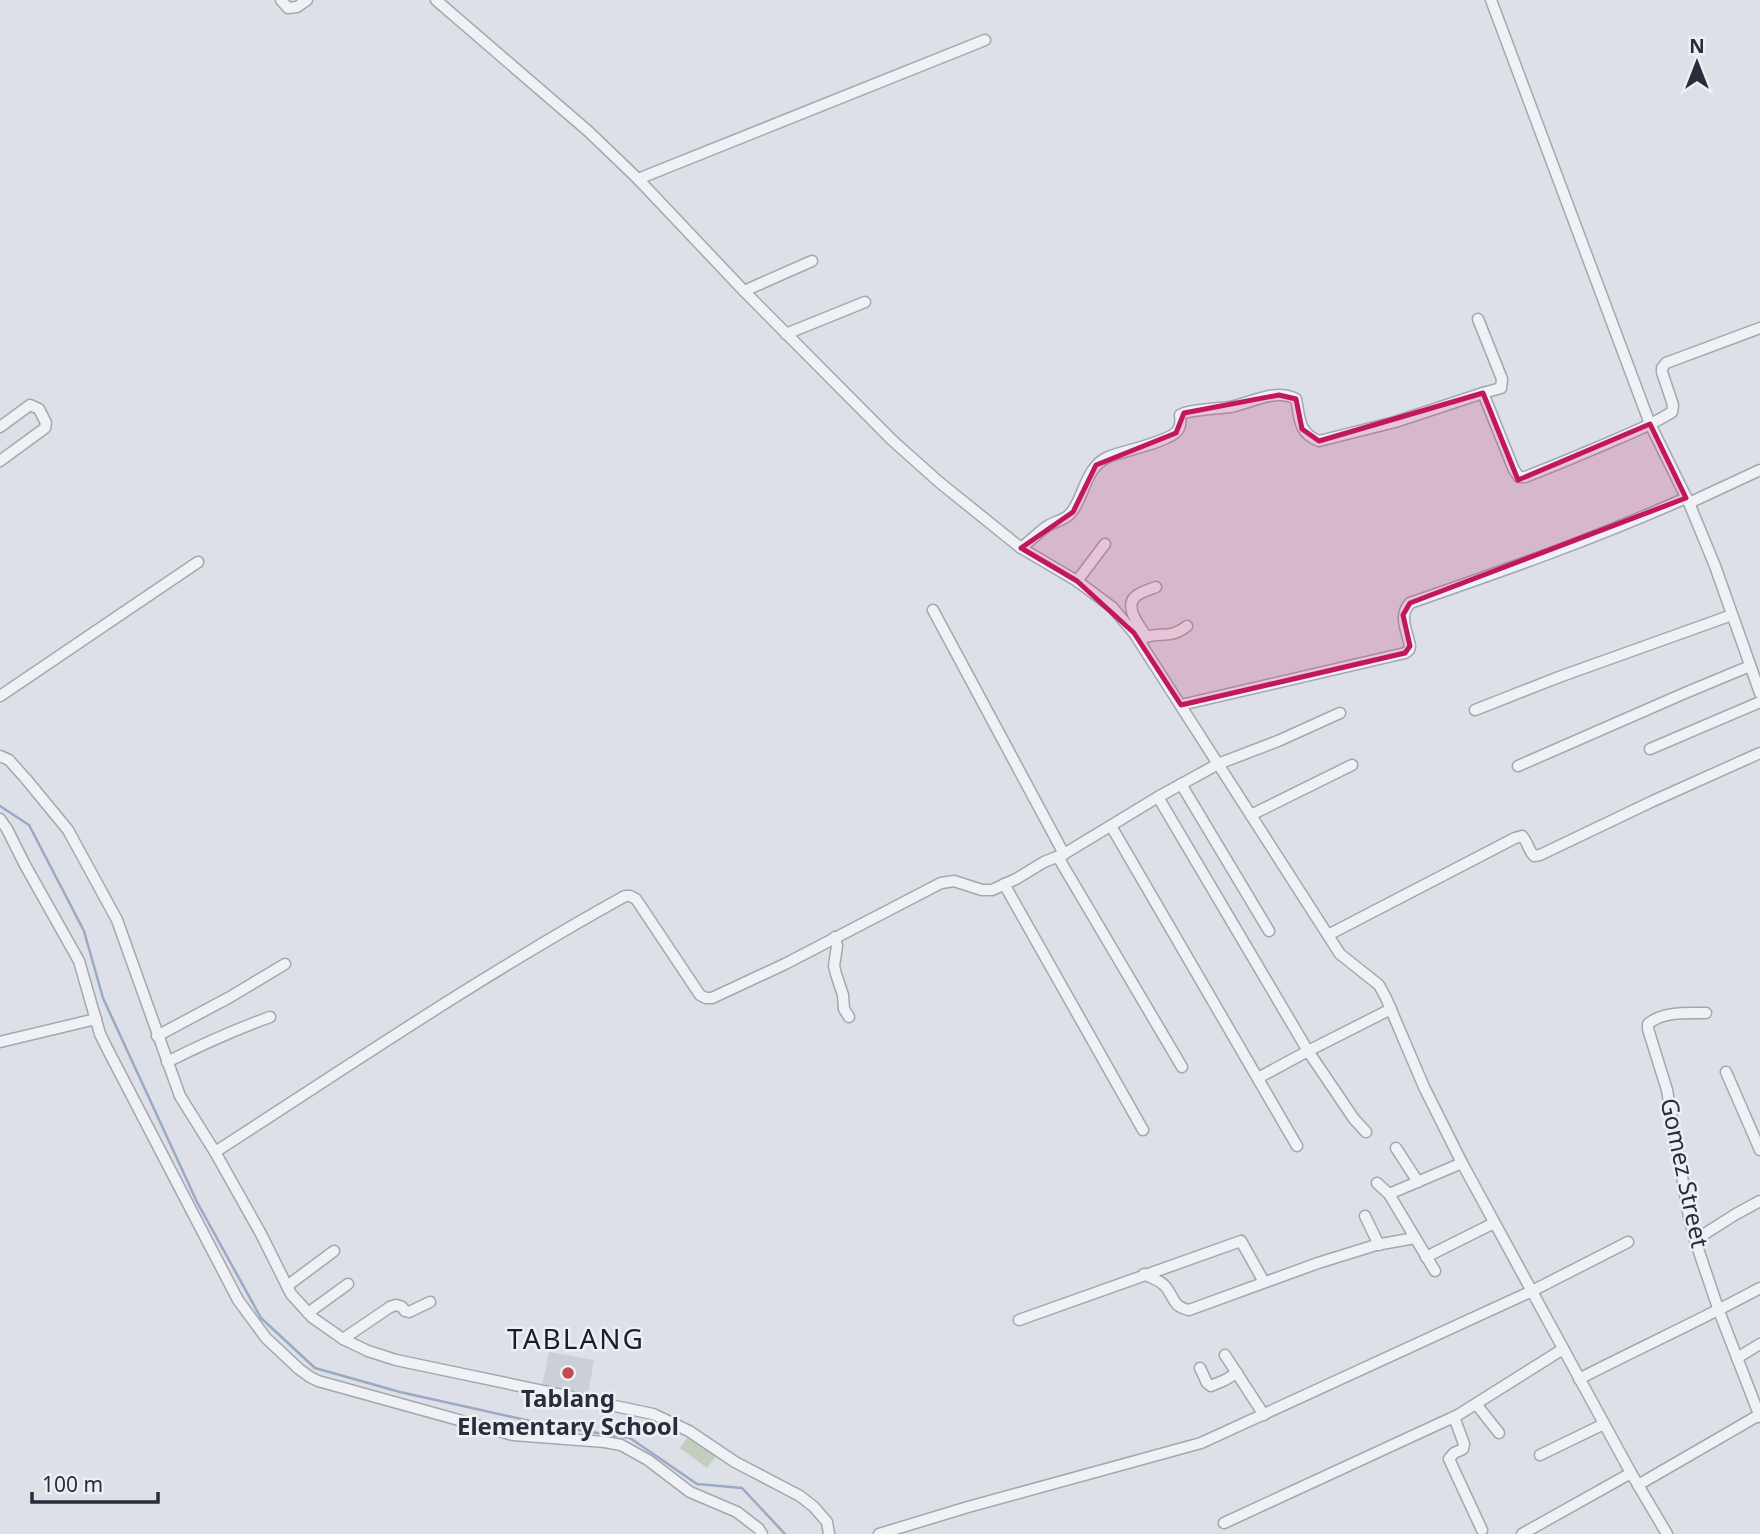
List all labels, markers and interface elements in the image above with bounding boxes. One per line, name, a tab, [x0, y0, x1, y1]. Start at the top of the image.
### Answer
north arrow	[1662, 28, 1732, 98]
text: N	[1689, 33, 1705, 59]
street label: Gomez Street	[1653, 1095, 1718, 1251]
district label: TABLANG	[507, 1319, 645, 1357]
marker: Tablang Elementary School	[560, 1365, 576, 1381]
place label: Tablang Elementary School	[457, 1381, 679, 1442]
scale bar	[32, 1460, 158, 1504]
text: 100 m	[42, 1470, 103, 1498]

